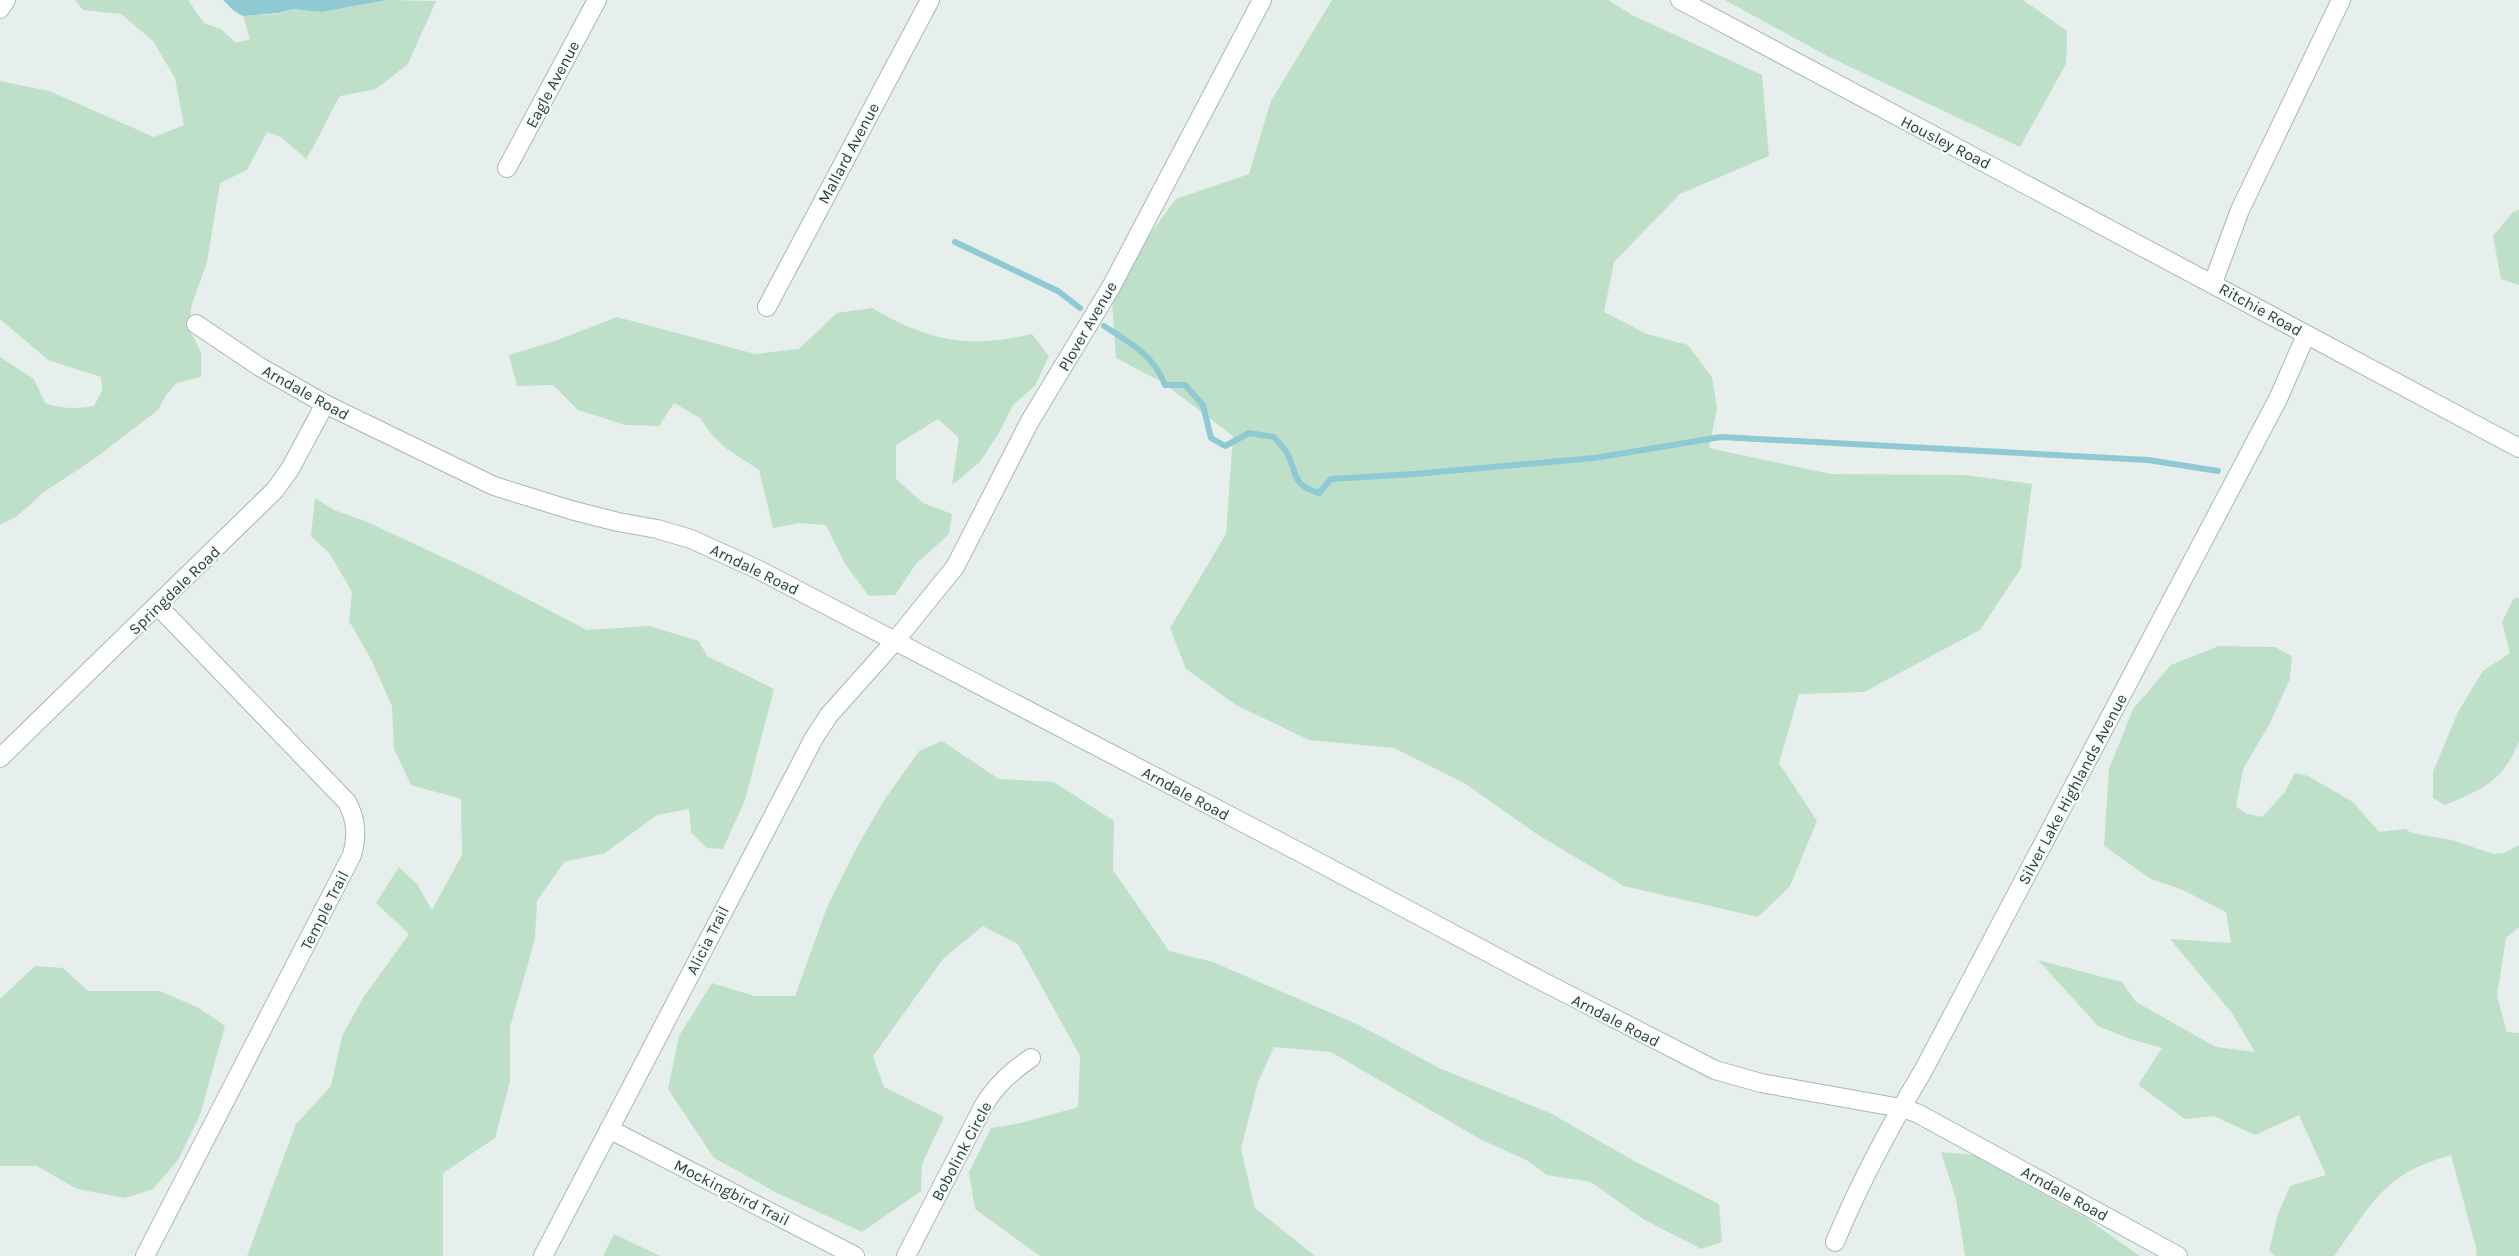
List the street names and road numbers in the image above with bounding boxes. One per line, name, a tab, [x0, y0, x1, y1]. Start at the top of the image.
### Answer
street label: Eagle Avenue	[522, 37, 583, 131]
street label: Mallard Avenue	[814, 99, 883, 207]
street label: Housley Road	[1898, 112, 1994, 173]
street label: Plover Avenue	[1054, 278, 1121, 375]
street label: Ritchie Road	[2216, 279, 2306, 340]
street label: Arndale Road	[259, 361, 352, 424]
street label: Arndale Road	[707, 540, 802, 599]
street label: Springdale Road	[125, 542, 224, 639]
street label: Silver Lake Highlands Avenue	[2014, 691, 2131, 888]
street label: Arndale Road	[1139, 762, 1233, 824]
street label: Temple Trail	[296, 867, 353, 953]
street label: Alicia Trail	[682, 903, 733, 978]
street label: Arndale Road	[1569, 990, 1663, 1051]
street label: Bobolink Circle	[927, 1098, 996, 1204]
street label: Mockingbird Trail	[671, 1155, 793, 1230]
street label: Arndale Road	[2018, 1162, 2111, 1225]

